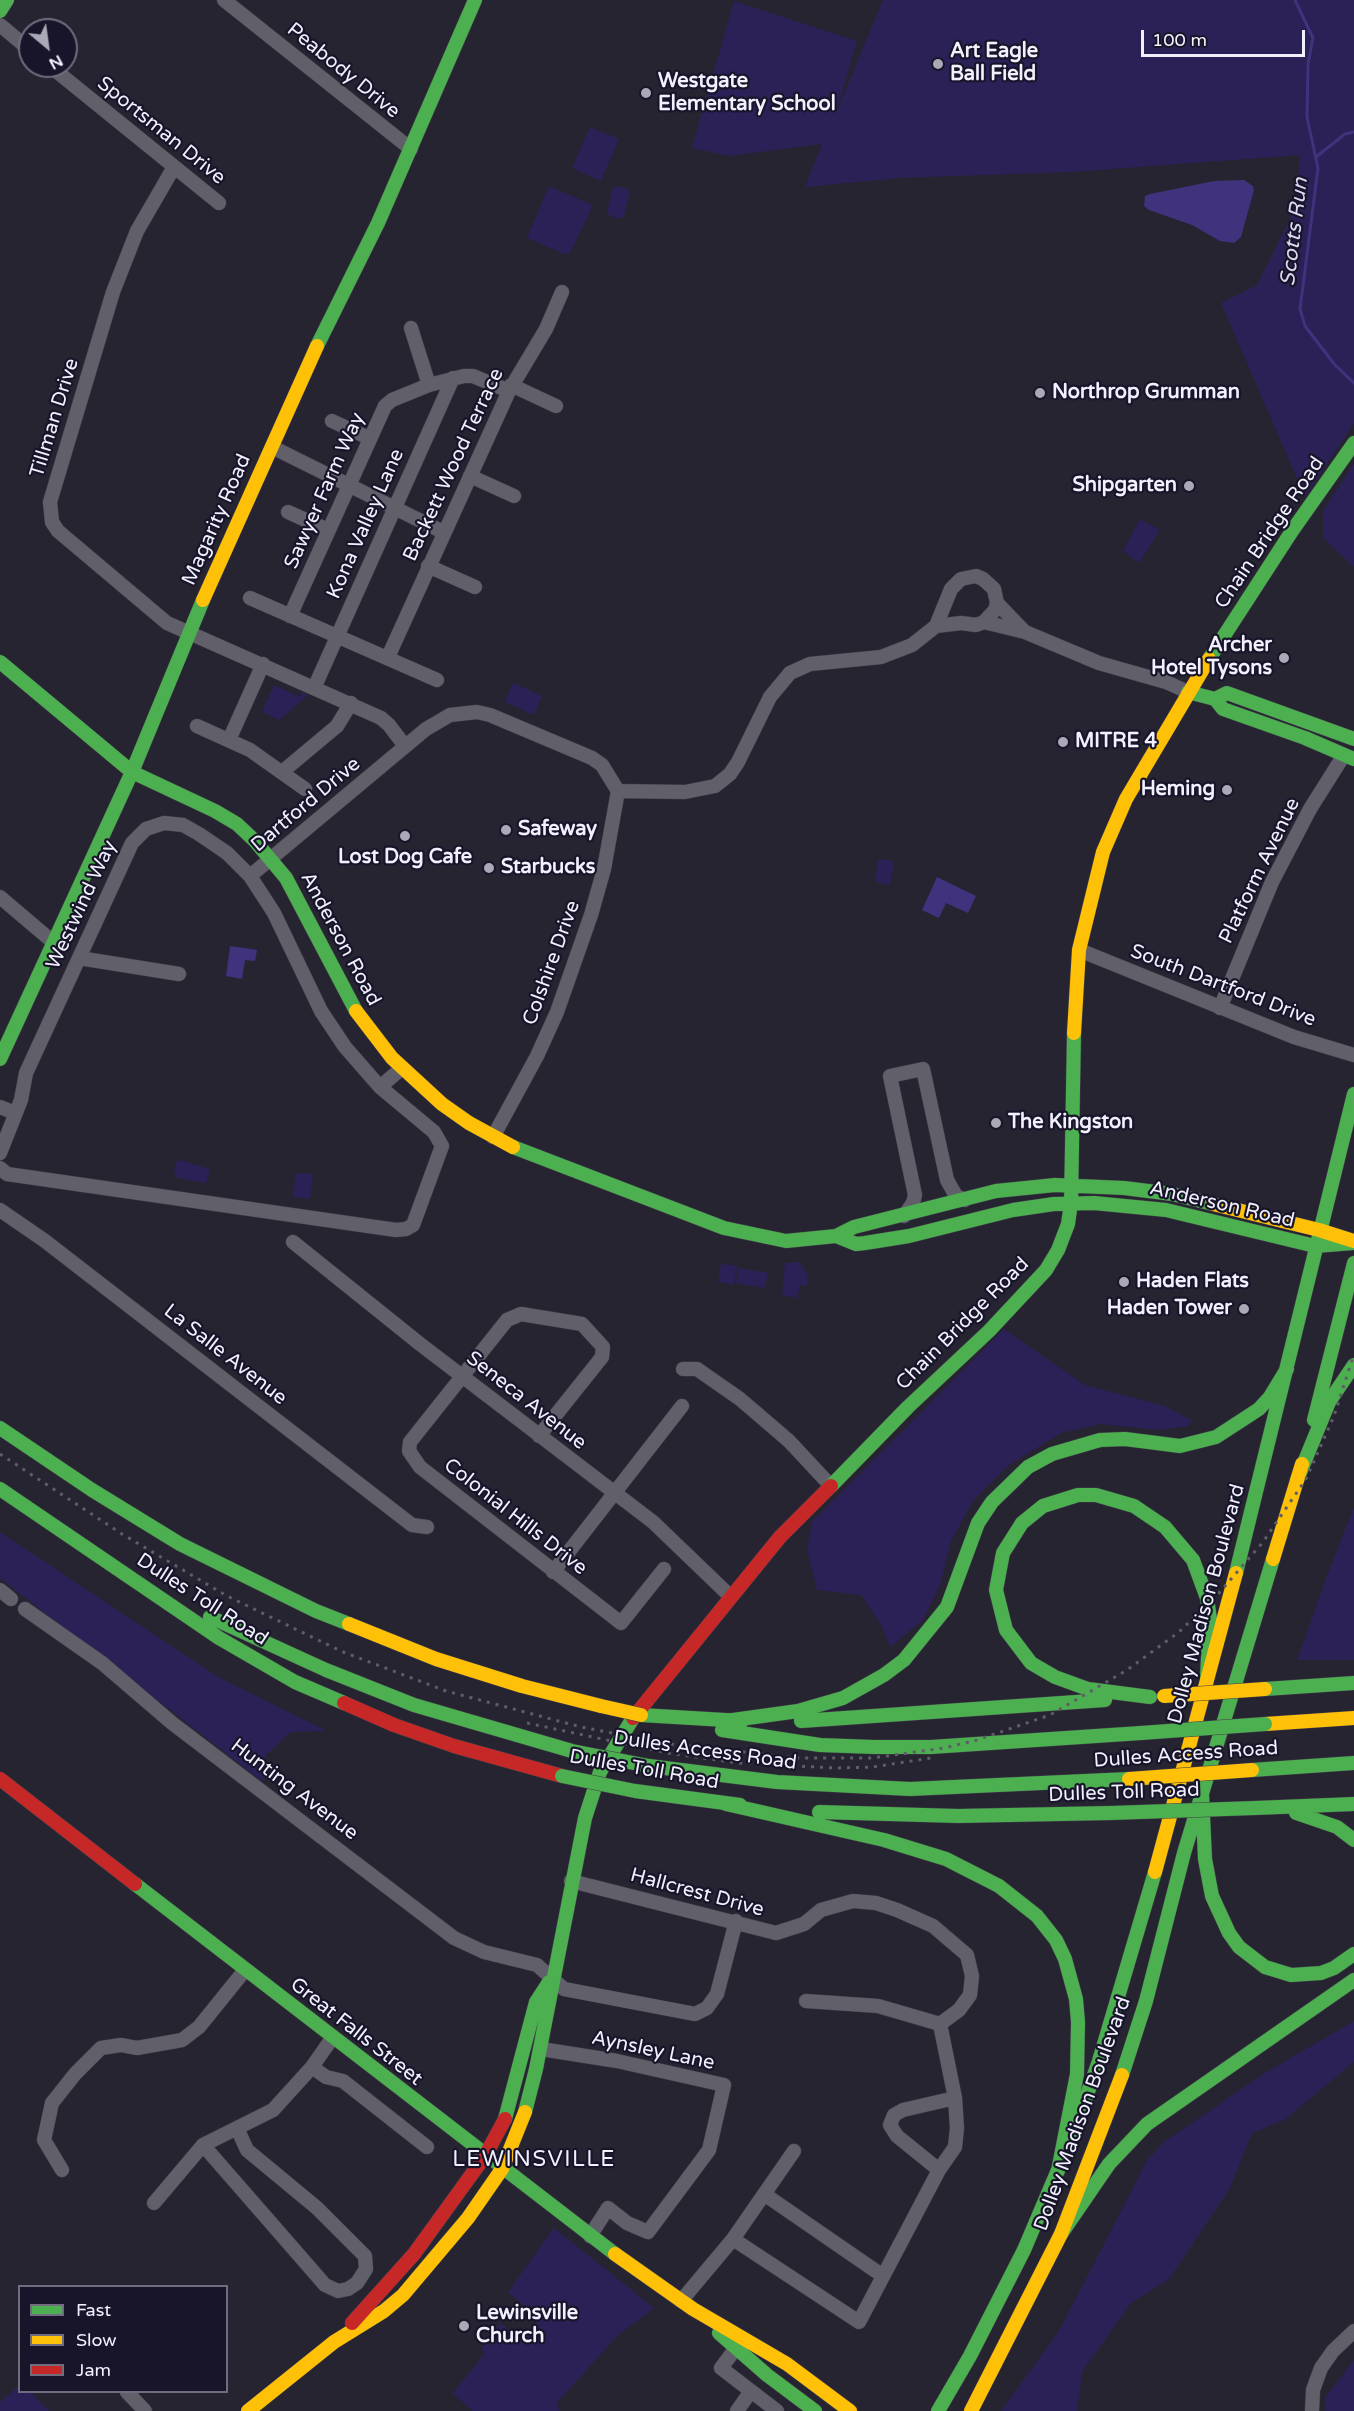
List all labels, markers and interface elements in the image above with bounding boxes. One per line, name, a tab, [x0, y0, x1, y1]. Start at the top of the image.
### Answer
north arrow	[18, 18, 78, 78]
street label: Peabody Drive	[282, 18, 404, 124]
scale bar	[1144, 18, 1308, 56]
text: 100 m	[1152, 29, 1207, 51]
place label: Art Eagle Ball Field	[950, 40, 1038, 87]
text: N	[45, 50, 66, 74]
marker: Art Eagle Ball Field	[931, 57, 945, 71]
place label: Westgate Elementary School	[658, 70, 836, 117]
street label: Sportsman Drive	[92, 72, 230, 190]
marker: Westgate Elementary School	[639, 86, 653, 100]
water label: Scotts Run	[1276, 176, 1314, 288]
street label: Tillman Drive	[26, 356, 84, 480]
street label: Backett Wood Terrace	[399, 365, 509, 565]
place label: Northrop Grumman	[1052, 381, 1240, 405]
marker: Northrop Grumman	[1033, 386, 1047, 400]
street label: Sawyer Farm Way	[280, 409, 370, 573]
street label: Kona Valley Lane	[322, 445, 410, 603]
street label: Magarity Road	[177, 451, 257, 589]
street label: Chain Bridge Road	[1210, 452, 1330, 614]
place label: Shipgarten	[1073, 474, 1177, 498]
marker: Shipgarten	[1182, 479, 1196, 493]
place label: Archer Hotel Tysons	[1151, 634, 1272, 681]
marker: Archer Hotel Tysons	[1277, 651, 1291, 665]
place label: MITRE 4	[1075, 730, 1157, 754]
marker: MITRE 4	[1056, 735, 1070, 749]
street label: Dartford Drive	[247, 752, 365, 858]
place label: Heming	[1141, 778, 1215, 802]
marker: Heming	[1220, 783, 1234, 797]
street label: Platform Avenue	[1214, 794, 1306, 948]
place label: Safeway	[518, 818, 597, 842]
marker: Safeway	[499, 823, 513, 837]
marker: Lost Dog Cafe	[398, 829, 412, 843]
street label: Westwind Way	[42, 837, 122, 973]
place label: Lost Dog Cafe	[338, 846, 472, 870]
place label: Starbucks	[501, 856, 595, 880]
marker: Starbucks	[482, 861, 496, 875]
street label: Anderson Road	[295, 868, 385, 1010]
street label: Colshire Drive	[518, 898, 586, 1028]
street label: South Dartford Drive	[1127, 940, 1319, 1032]
place label: The Kingston	[1008, 1111, 1133, 1135]
marker: The Kingston	[989, 1116, 1003, 1130]
street label: Anderson Road	[1147, 1177, 1297, 1233]
street label: Chain Bridge Road	[892, 1253, 1034, 1395]
place label: Haden Flats	[1136, 1270, 1249, 1294]
marker: Haden Flats	[1117, 1275, 1131, 1289]
place label: Haden Tower	[1107, 1297, 1232, 1321]
street label: La Salle Avenue	[159, 1299, 291, 1411]
marker: Haden Tower	[1237, 1302, 1251, 1316]
street label: Seneca Avenue	[461, 1347, 591, 1455]
street label: Colonial Hills Drive	[439, 1454, 591, 1580]
street label: Dolley Madison Boulevard	[1163, 1481, 1251, 1727]
street label: Dulles Toll Road	[132, 1549, 272, 1651]
street label: Dulles Access Road	[612, 1726, 798, 1776]
street label: Hunting Avenue	[226, 1734, 362, 1846]
street label: Dulles Access Road	[1093, 1737, 1279, 1773]
street label: Dulles Toll Road	[567, 1745, 721, 1795]
street label: Dulles Toll Road	[1048, 1778, 1200, 1808]
street label: Hallcrest Drive	[628, 1864, 766, 1922]
street label: Great Falls Street	[285, 1973, 427, 2091]
street label: Dolley Madison Boulevard	[1029, 1994, 1137, 2234]
street label: Aynsley Lane	[589, 2026, 717, 2076]
district label: LEWINSVILLE	[452, 2147, 616, 2173]
legend	[18, 2285, 228, 2393]
text: Fast	[76, 2299, 111, 2321]
place label: Lewinsville Church	[476, 2302, 578, 2349]
marker: Lewinsville Church	[457, 2319, 471, 2333]
text: Slow	[76, 2329, 117, 2351]
text: Jam	[76, 2359, 111, 2381]

